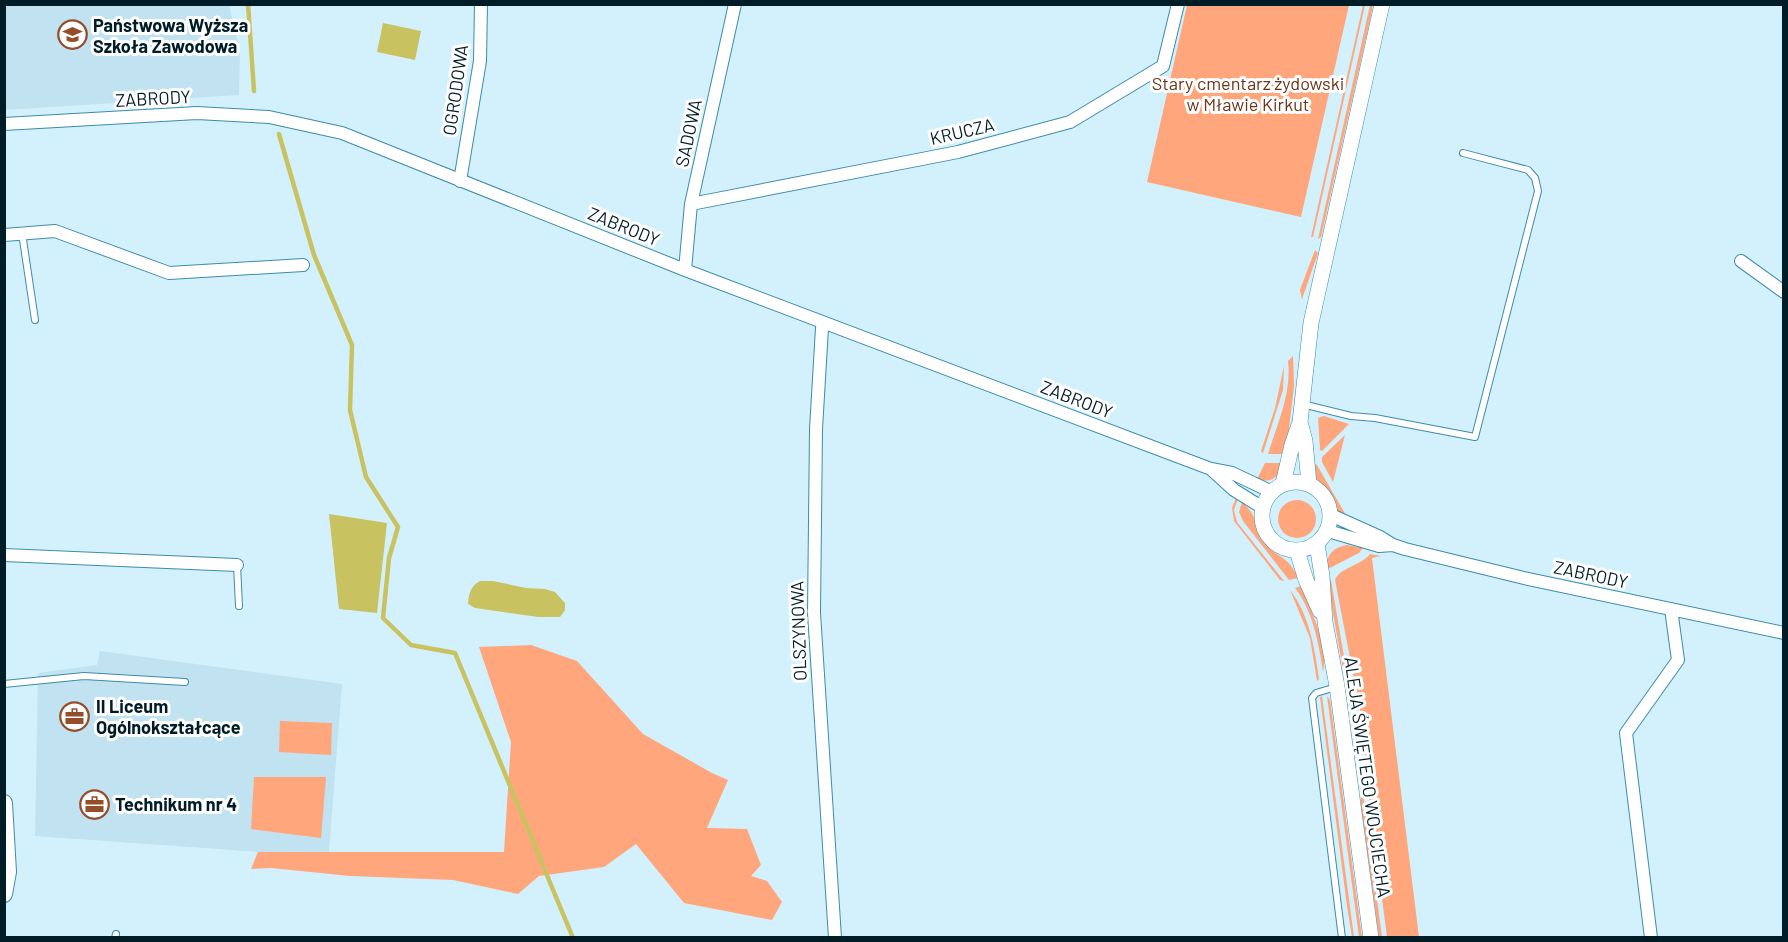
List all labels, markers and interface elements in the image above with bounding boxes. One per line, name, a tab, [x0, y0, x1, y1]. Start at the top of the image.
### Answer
place label: Państwowa Wyższa Szkoła Zawodowa	[93, 14, 248, 57]
school or university icon: Państwowa Wyższa Szkoła Zawodowa	[56, 19, 88, 51]
street label: OGRODOWA	[438, 43, 472, 137]
park label: Stary cmentarz żydowski w Mławie Kirkut	[1152, 72, 1344, 115]
street label: ZABRODY	[115, 85, 191, 111]
street label: SADOWA	[670, 97, 706, 169]
street label: KRUCZA	[928, 113, 996, 149]
street label: ZABRODY	[585, 202, 663, 250]
street label: ZABRODY	[1038, 375, 1116, 423]
street label: ZABRODY	[1552, 555, 1630, 593]
street label: OLSZYNOWA	[785, 581, 811, 681]
street label: ALEJA ŚWIĘTEGO WOJCIECHA	[1340, 655, 1396, 899]
place label: II Liceum Ogólnokształcące	[96, 695, 241, 738]
office icon: II Liceum Ogólnokształcące	[59, 700, 91, 732]
office icon: Technikum nr 4	[78, 788, 110, 820]
place label: Technikum nr 4	[115, 793, 237, 815]

